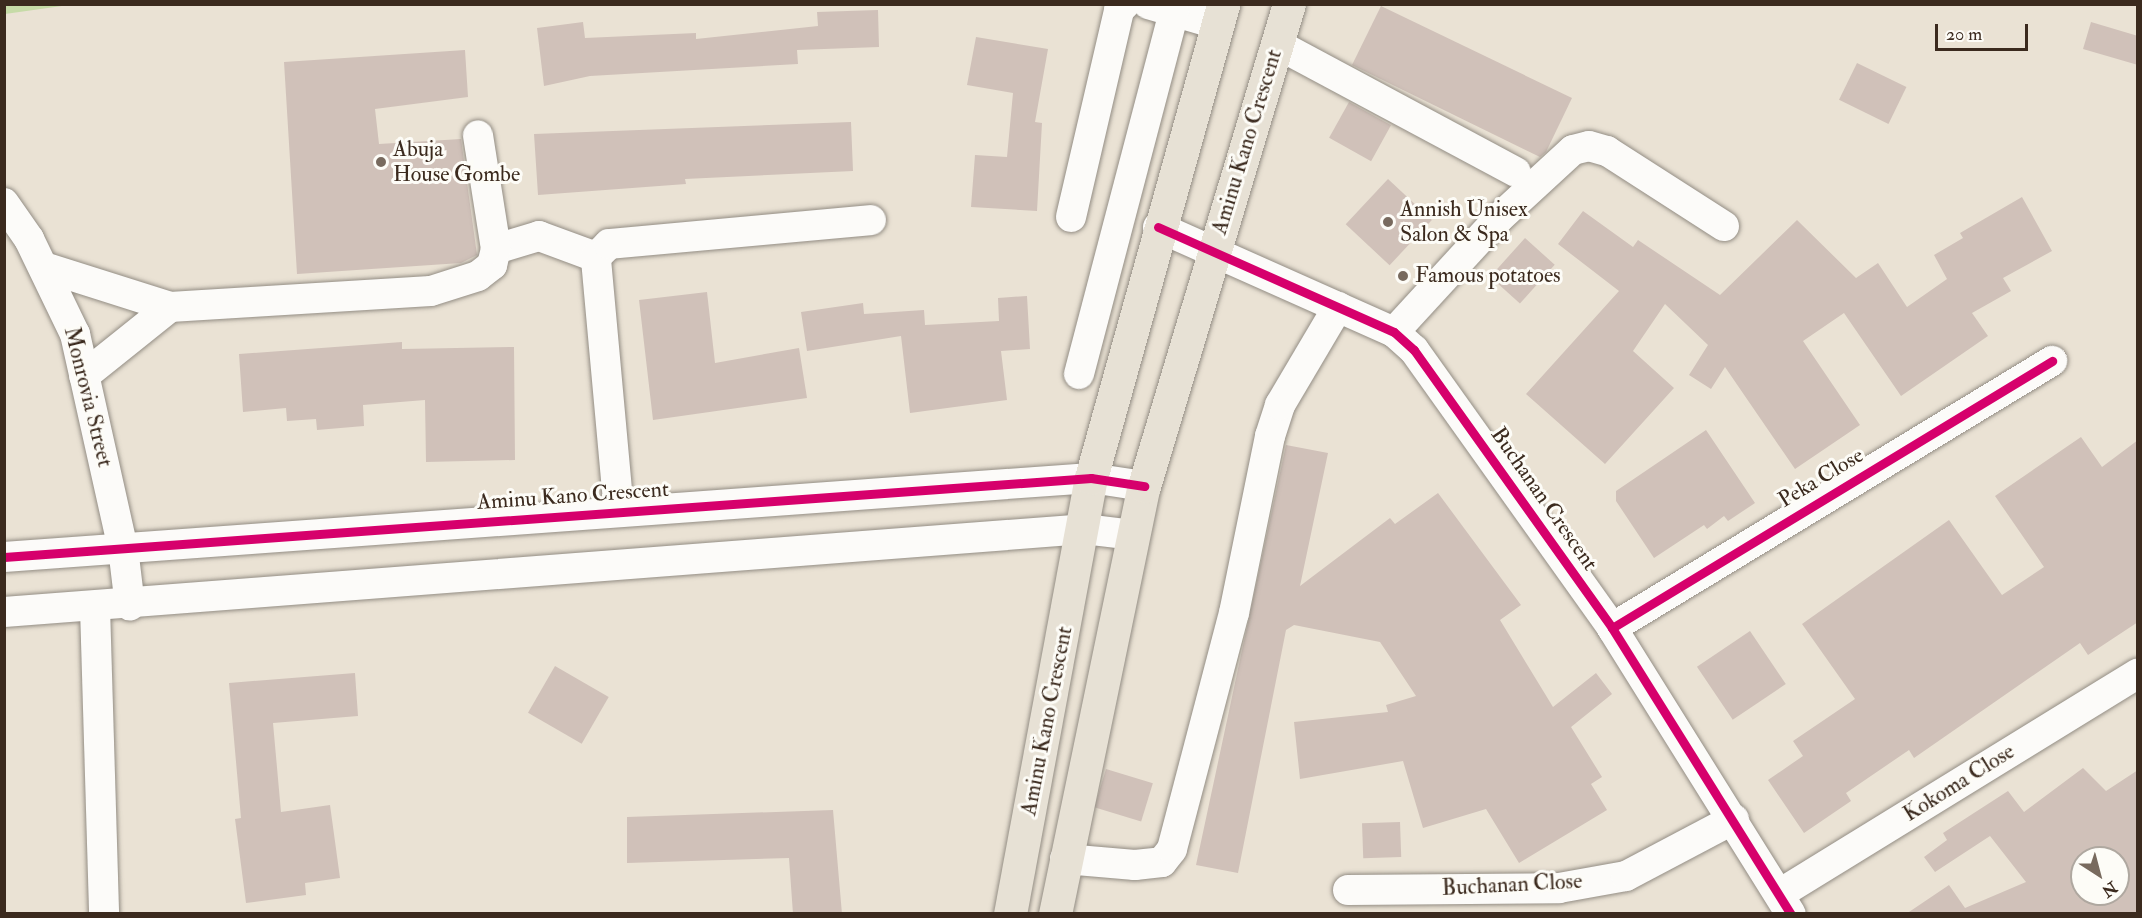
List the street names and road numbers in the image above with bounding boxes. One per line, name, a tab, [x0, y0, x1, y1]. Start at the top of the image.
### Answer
street label: Aminu Kano Crescent	[1206, 46, 1288, 238]
street label: Monrovia Street	[58, 324, 118, 470]
street label: Buchanan Crescent	[1485, 422, 1603, 576]
street label: Peka Close	[1774, 442, 1868, 514]
street label: Aminu Kano Crescent	[476, 476, 670, 516]
street label: Aminu Kano Crescent	[1016, 624, 1078, 818]
street label: Kokoma Close	[1899, 738, 2019, 828]
street label: Buchanan Close	[1441, 868, 1583, 902]

